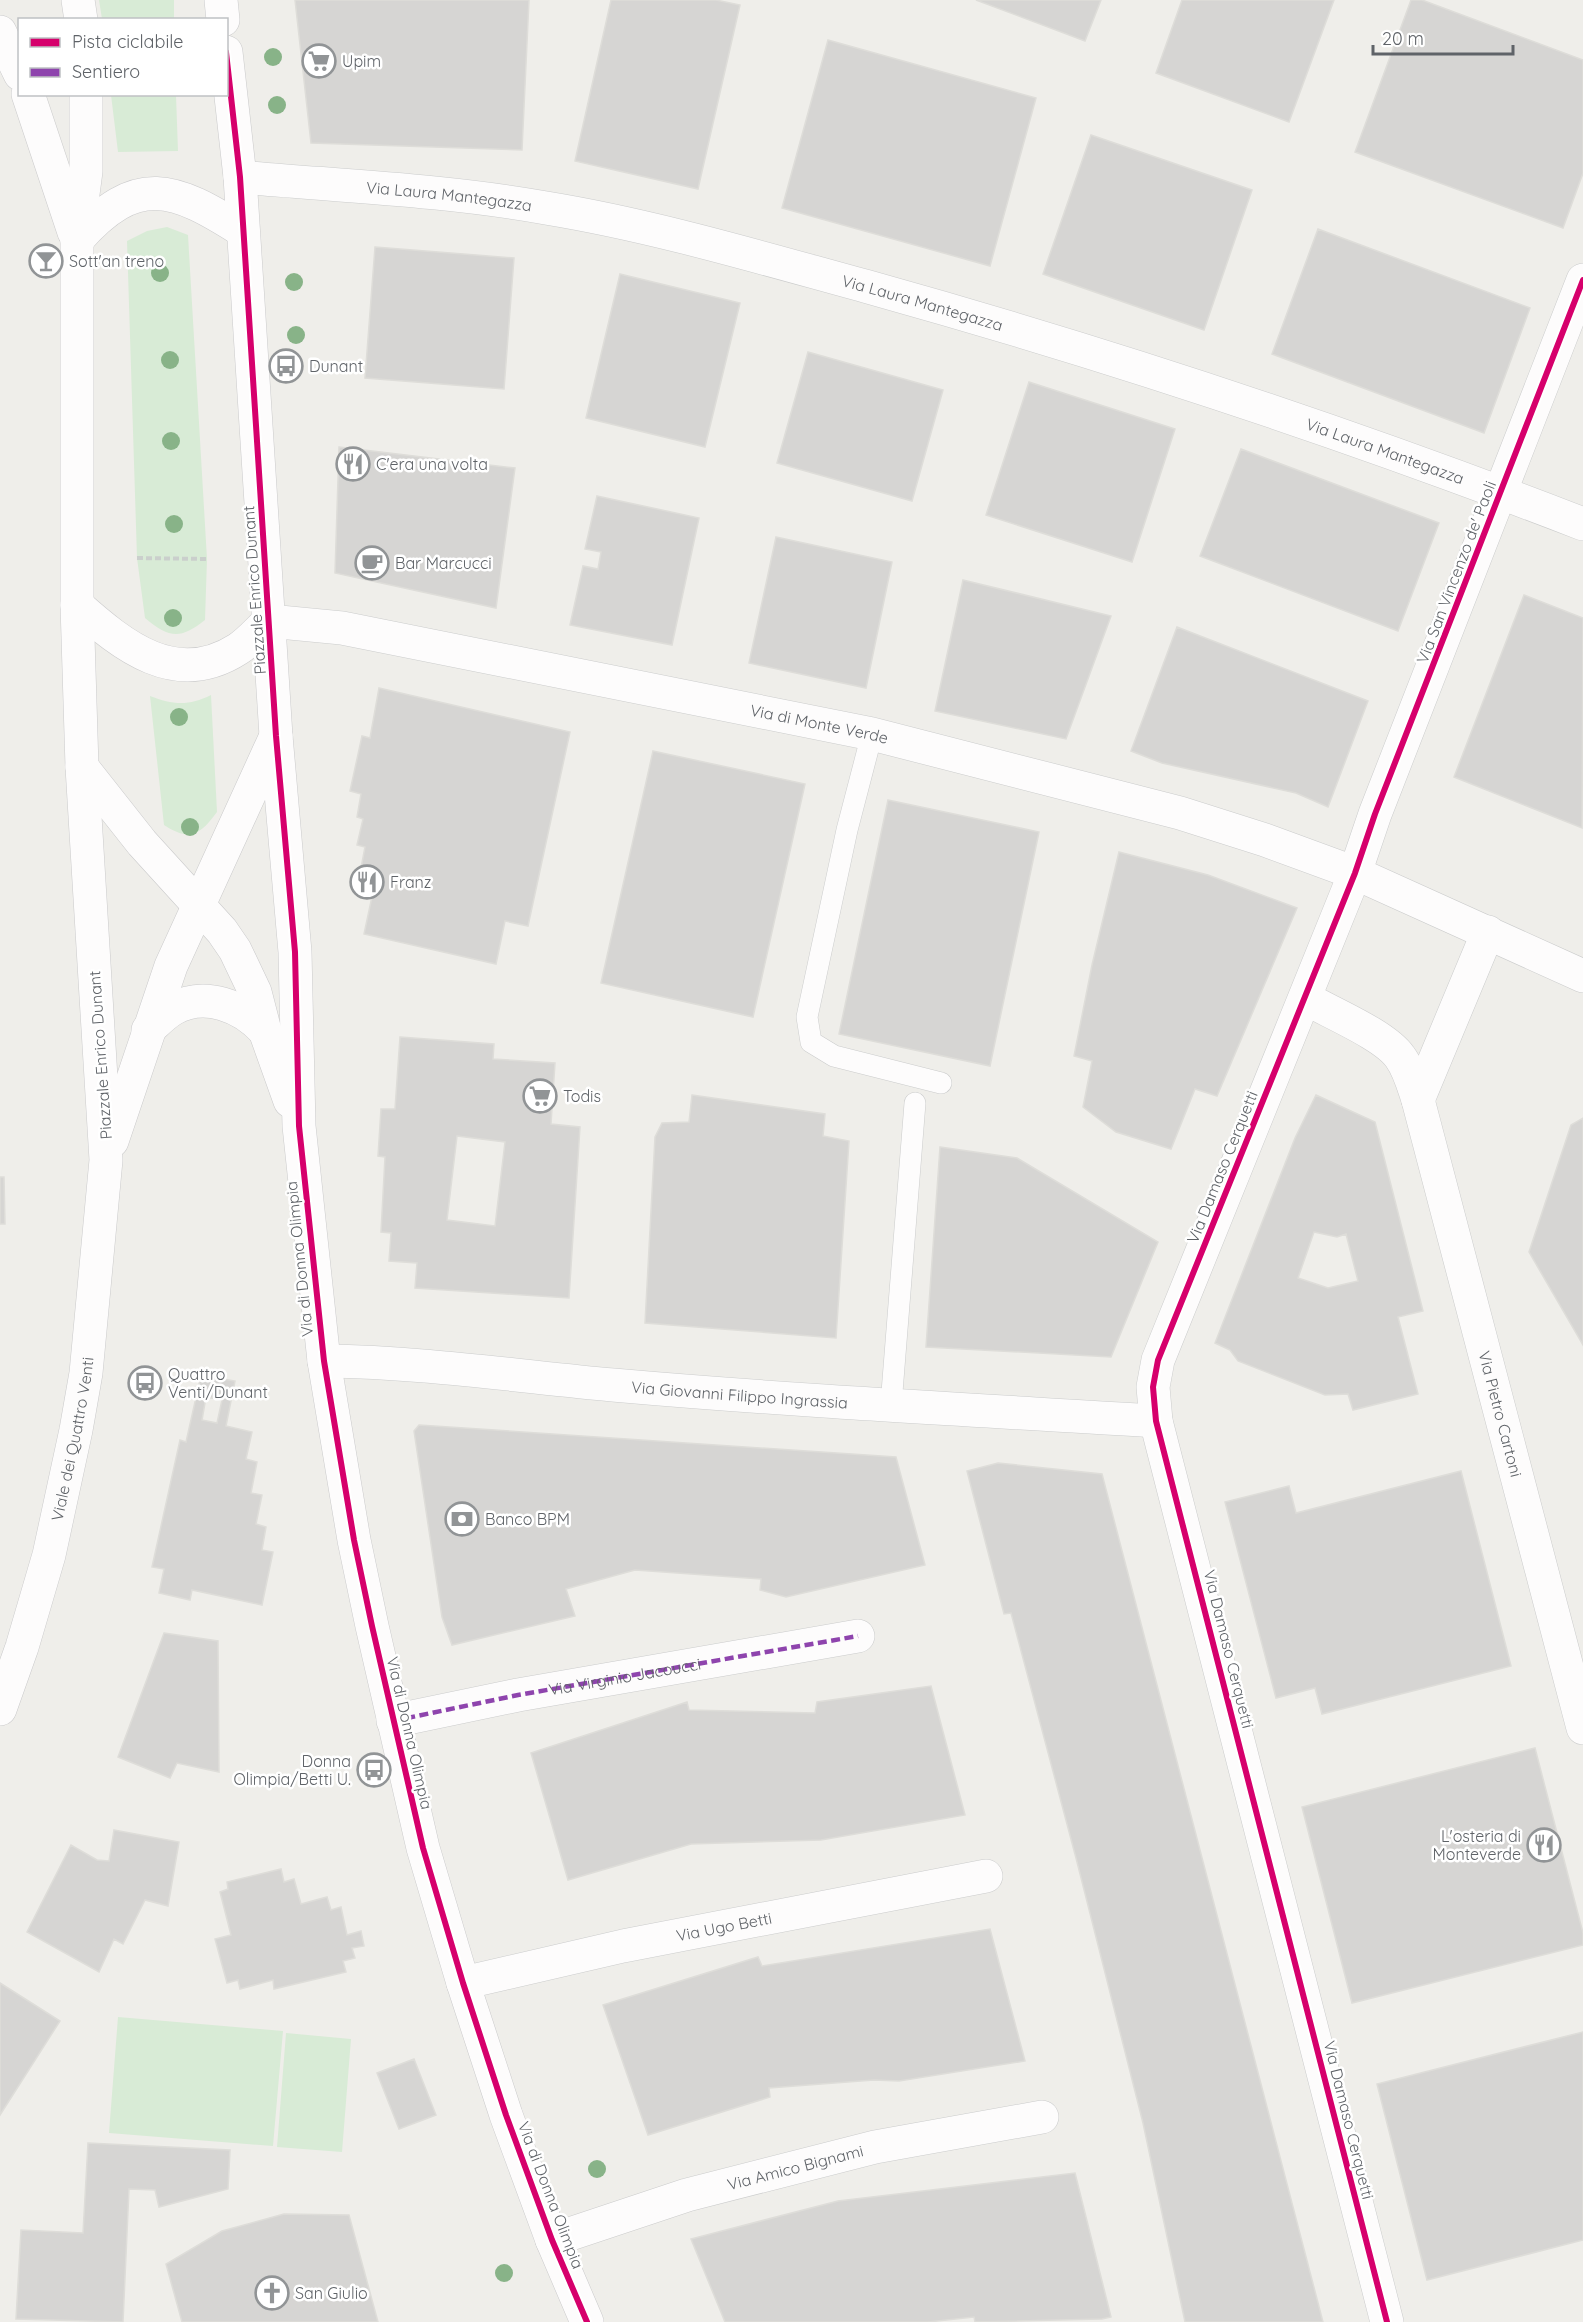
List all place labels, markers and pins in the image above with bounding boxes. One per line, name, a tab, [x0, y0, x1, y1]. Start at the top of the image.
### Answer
supermarket icon: Upim	[301, 43, 337, 79]
place label: Upim	[342, 51, 381, 71]
bar icon: Sott'an treno	[28, 243, 64, 279]
place label: Sott'an treno	[69, 251, 164, 271]
bus stop icon: Dunant	[268, 348, 304, 384]
place label: Dunant	[309, 356, 363, 376]
restaurant icon: C'era una volta	[335, 446, 371, 482]
place label: C'era una volta	[376, 454, 488, 474]
cafe icon: Bar Marcucci	[354, 545, 390, 581]
place label: Bar Marcucci	[395, 553, 492, 573]
restaurant icon: Franz	[349, 864, 385, 900]
place label: Franz	[390, 872, 432, 892]
supermarket icon: Todis	[522, 1078, 558, 1114]
place label: Todis	[563, 1086, 601, 1106]
place label: Quattro Venti/Dunant	[168, 1364, 268, 1402]
bus stop icon: Quattro Venti/Dunant	[127, 1365, 163, 1401]
bank icon: Banco BPM	[444, 1501, 480, 1537]
place label: Banco BPM	[485, 1509, 570, 1529]
place label: Donna Olimpia/Betti U.	[233, 1751, 351, 1789]
bus stop icon: Donna Olimpia/Betti U.	[356, 1752, 392, 1788]
place label: L'osteria di Monteverde	[1433, 1826, 1521, 1864]
restaurant icon: L'osteria di Monteverde	[1526, 1827, 1562, 1863]
church icon: San Giulio	[254, 2275, 290, 2311]
place label: San Giulio	[295, 2283, 368, 2303]

